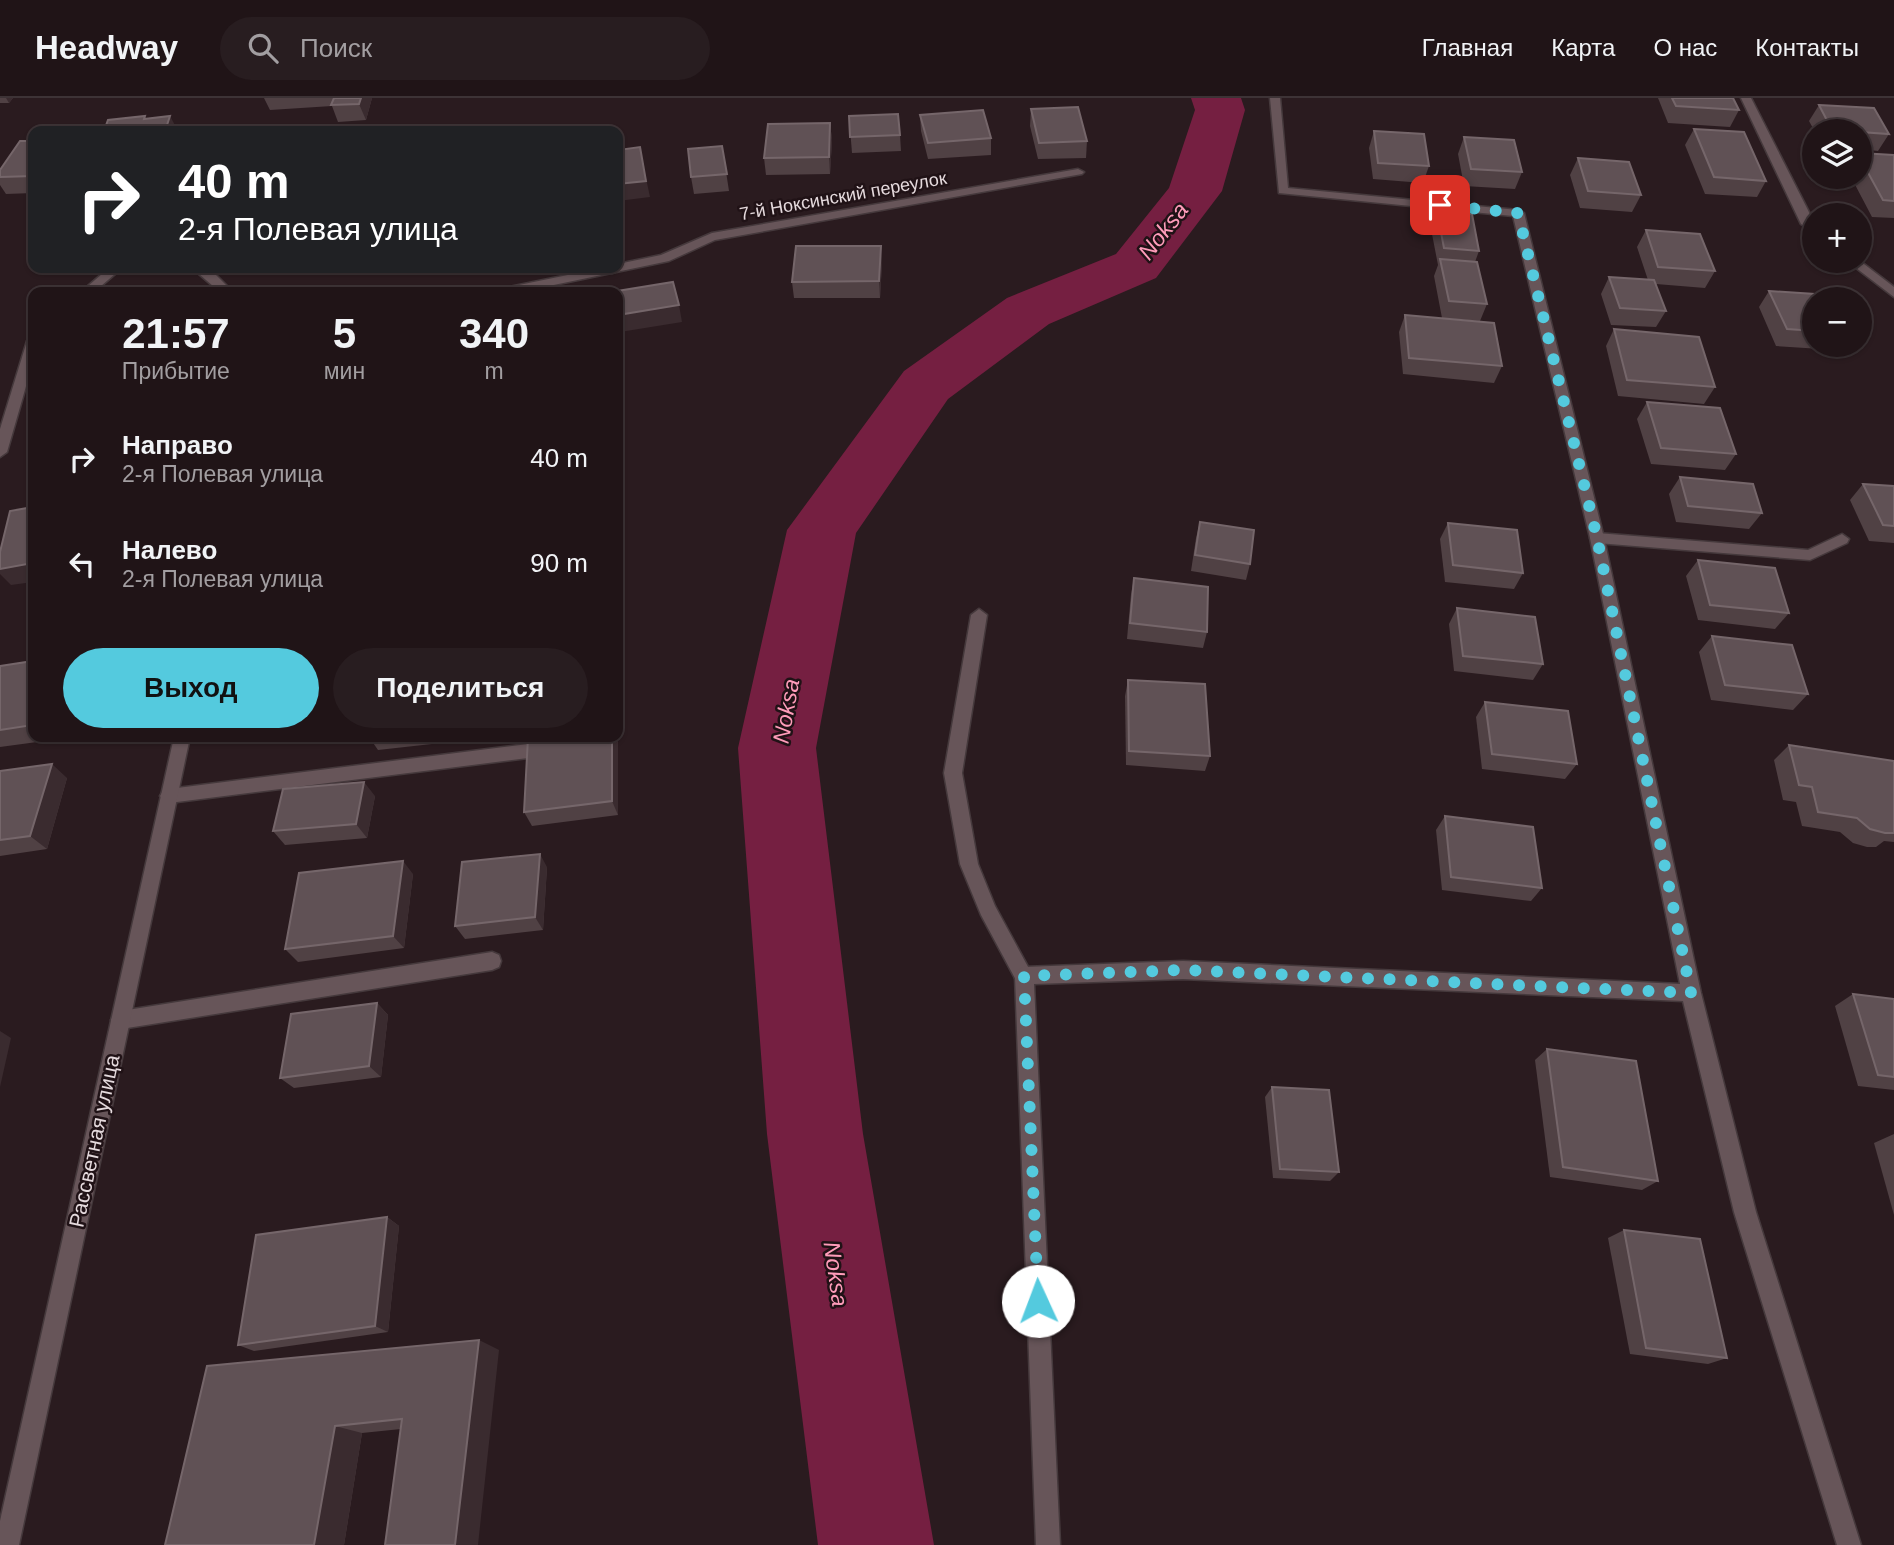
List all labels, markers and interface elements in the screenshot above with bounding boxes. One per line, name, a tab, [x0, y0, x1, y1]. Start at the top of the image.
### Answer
search box	[220, 17, 710, 80]
text: Headway	[35, 29, 178, 66]
icon: search	[244, 29, 282, 67]
text: Поиск	[300, 33, 372, 63]
text: Главная	[1422, 34, 1513, 61]
text: Карта	[1551, 34, 1615, 61]
text: О нас	[1653, 34, 1717, 61]
text: Контакты	[1755, 34, 1859, 61]
map controls	[1802, 119, 1872, 357]
button: layers	[1802, 119, 1872, 189]
icon: right	[63, 154, 154, 245]
text: 40 m	[178, 154, 290, 208]
street label: 7-й Ноксинский переулок	[738, 168, 948, 224]
pin	[1410, 175, 1470, 235]
icon: arrive	[1421, 186, 1459, 224]
water label: Noksa	[1133, 197, 1193, 265]
button: +	[1802, 203, 1872, 273]
text: 2-я Полевая улица	[178, 211, 458, 247]
button: −	[1802, 287, 1872, 357]
text: 21:57	[122, 310, 230, 357]
text: 5	[333, 310, 356, 357]
text: 340	[459, 310, 529, 357]
text: Прибытие	[122, 358, 230, 384]
text: мин	[324, 358, 365, 384]
text: m	[484, 358, 504, 384]
text: Направо	[122, 430, 233, 460]
icon: right	[63, 440, 101, 478]
text: 40 m	[530, 443, 588, 473]
text: 2-я Полевая улица	[122, 461, 323, 487]
text: Налево	[122, 535, 217, 565]
icon: left	[63, 545, 101, 583]
text: 90 m	[530, 548, 588, 578]
text: 2-я Полевая улица	[122, 566, 323, 592]
button: Выход	[63, 648, 319, 728]
button: Поделиться	[333, 648, 588, 728]
water label: Noksa	[768, 677, 804, 745]
street label: Рассветная улица	[64, 1052, 124, 1229]
water label: Noksa	[819, 1240, 853, 1308]
position arrow	[1001, 1264, 1075, 1338]

